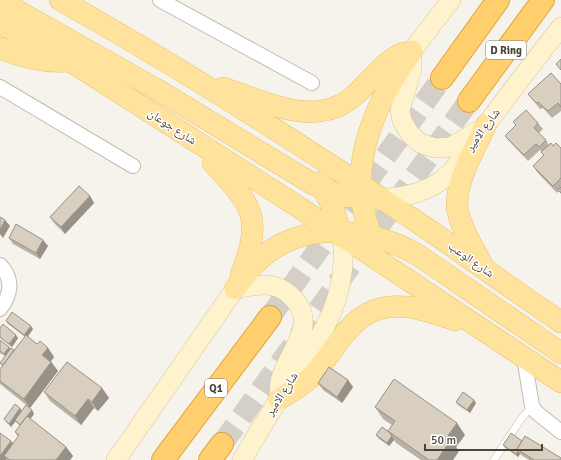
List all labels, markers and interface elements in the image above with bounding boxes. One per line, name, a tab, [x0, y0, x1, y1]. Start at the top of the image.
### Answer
road number: D Ring	[486, 41, 526, 59]
street label: شارع جوعان	[145, 106, 199, 148]
street label: شارع الامير	[462, 106, 504, 155]
street label: شارع الوعب	[445, 239, 497, 281]
street label: شارع الامير	[262, 369, 302, 420]
road number: Q1	[205, 379, 227, 397]
scale bar	[425, 426, 542, 452]
text: 50 m	[431, 433, 456, 448]

